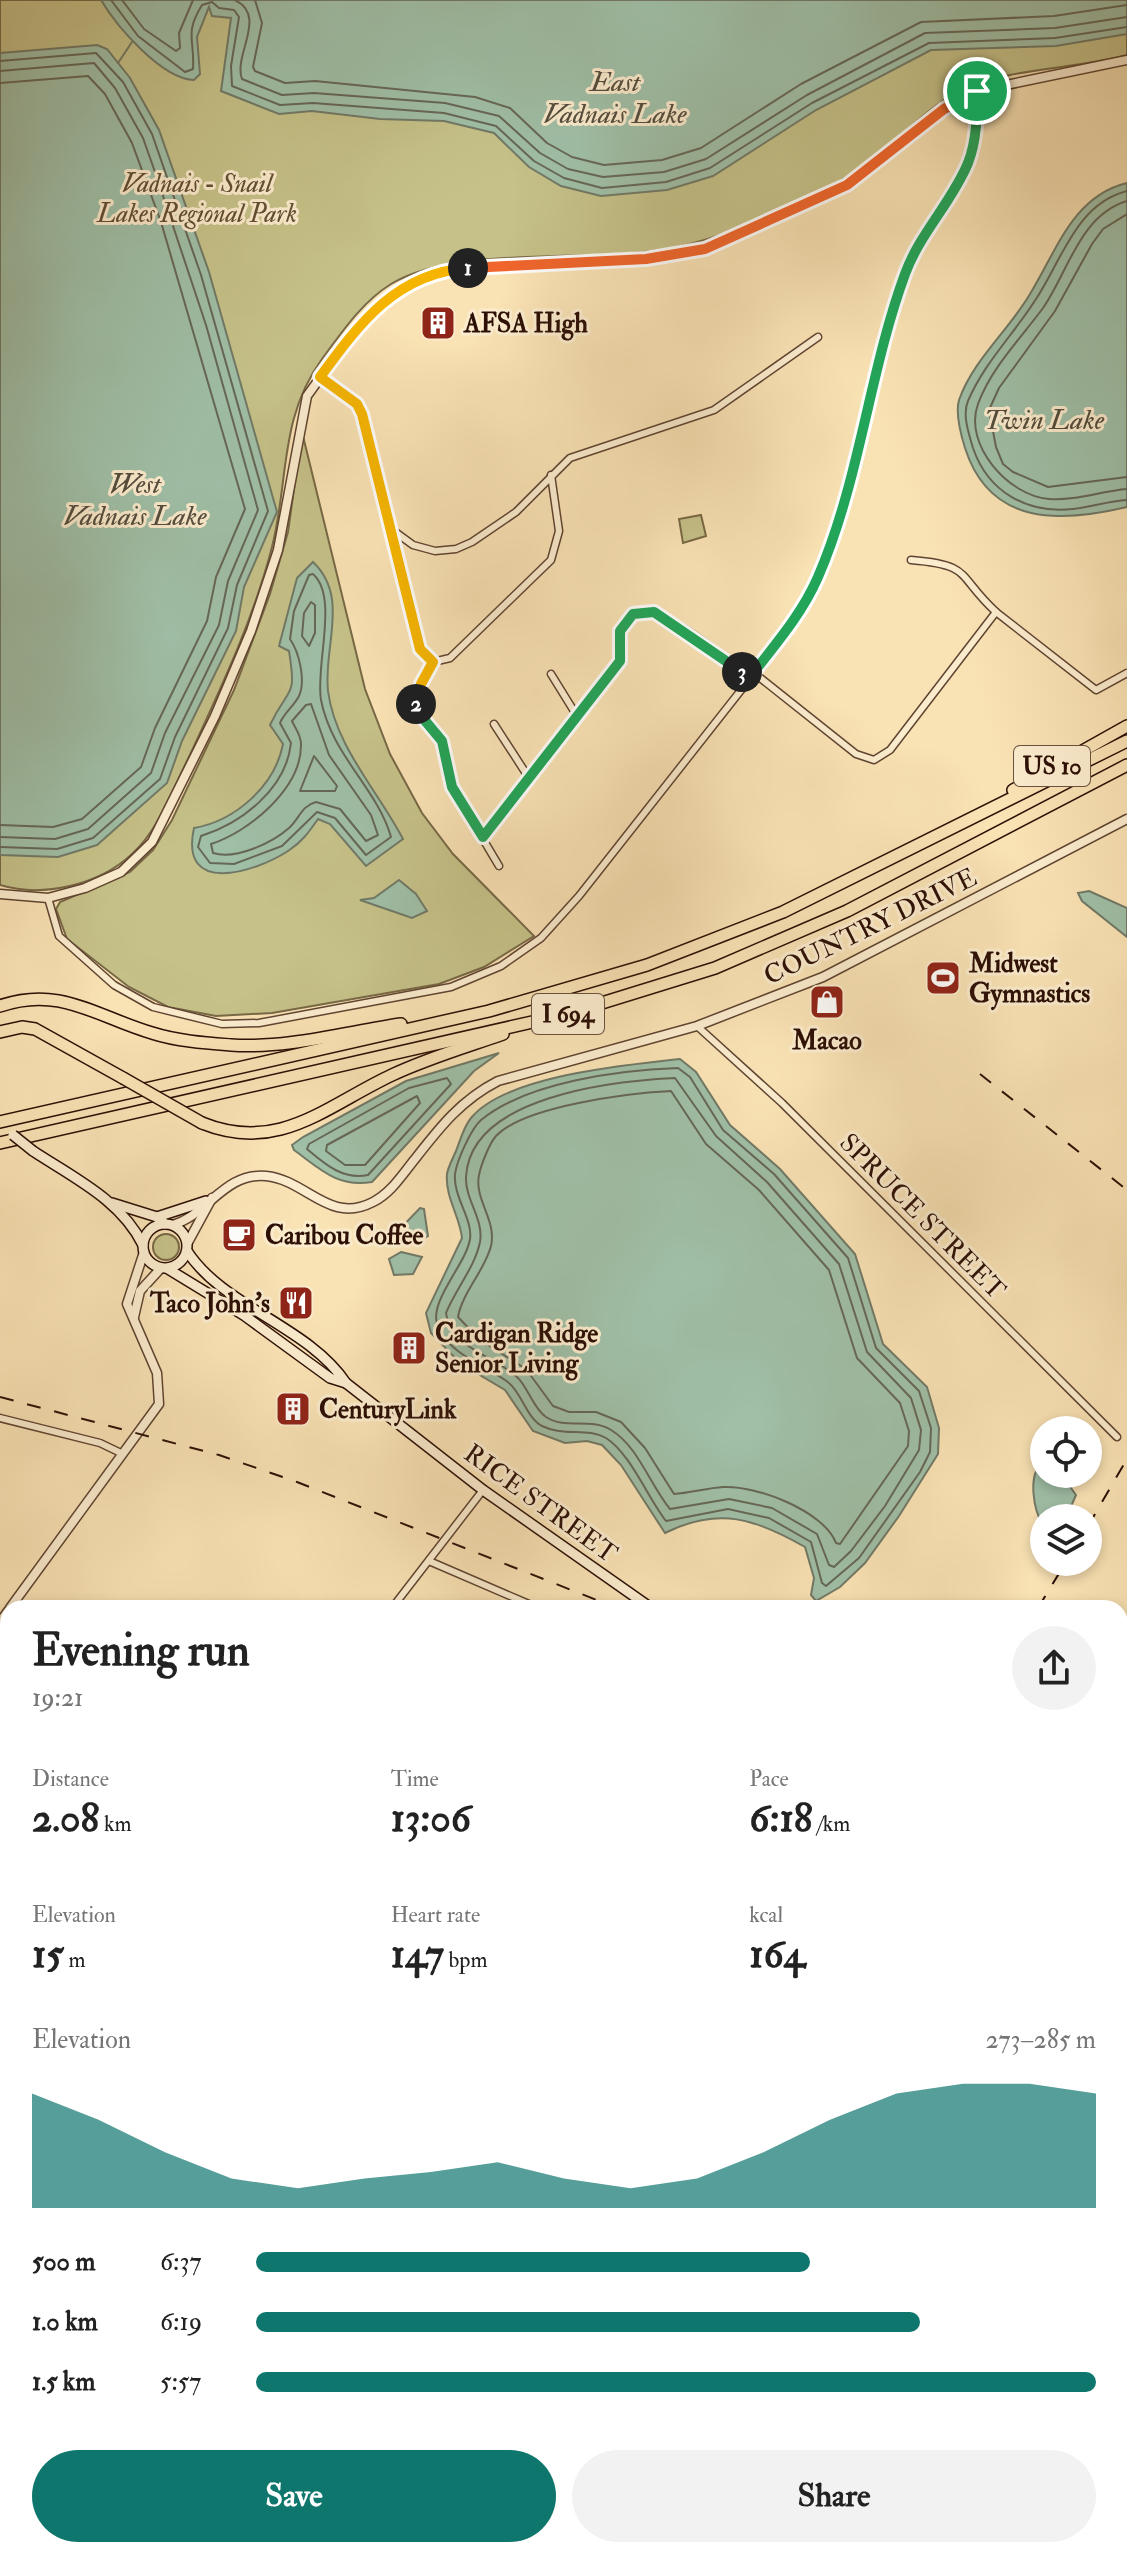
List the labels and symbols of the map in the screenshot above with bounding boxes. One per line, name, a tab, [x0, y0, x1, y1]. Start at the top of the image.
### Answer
pin	[943, 57, 1011, 125]
water label: East Vadnais Lake	[543, 65, 687, 132]
park label: Vadnais - Snail Lakes Regional Park	[96, 168, 297, 230]
pin: 1	[448, 248, 488, 288]
building icon: AFSA High	[419, 304, 457, 342]
place label: AFSA High	[463, 308, 588, 341]
water label: Twin Lake	[984, 403, 1105, 438]
water label: West Vadnais Lake	[63, 467, 207, 534]
pin: 3	[722, 652, 762, 692]
pin: 2	[396, 684, 436, 724]
road number: US 10	[1014, 746, 1090, 786]
street label: COUNTRY DRIVE	[759, 861, 982, 992]
place label: Midwest Gymnastics	[968, 948, 1090, 1011]
sports icon: Midwest Gymnastics	[924, 959, 962, 997]
shop icon: Macao	[808, 983, 846, 1021]
road number: I 694	[532, 994, 604, 1034]
place label: Macao	[791, 1025, 862, 1057]
street label: SPRUCE STREET	[833, 1127, 1012, 1306]
cafe icon: Caribou Coffee	[220, 1216, 258, 1254]
place label: Caribou Coffee	[265, 1220, 424, 1252]
restaurant icon: Taco John's	[277, 1284, 315, 1322]
place label: Taco John's	[149, 1288, 270, 1320]
place label: Cardigan Ridge Senior Living	[435, 1318, 598, 1381]
building icon: Cardigan Ridge Senior Living	[390, 1329, 428, 1367]
building icon: CenturyLink	[274, 1390, 312, 1428]
place label: CenturyLink	[319, 1394, 457, 1427]
street label: RICE STREET	[458, 1438, 623, 1570]

